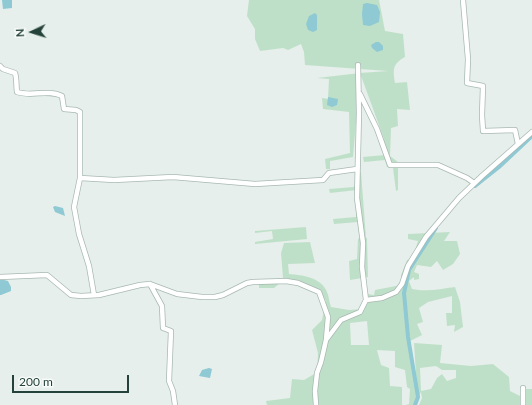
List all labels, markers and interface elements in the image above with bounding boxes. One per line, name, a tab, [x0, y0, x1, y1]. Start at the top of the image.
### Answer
north arrow	[12, 12, 52, 52]
text: N	[13, 28, 26, 38]
scale bar	[14, 367, 131, 393]
text: 200 m	[19, 374, 53, 389]

